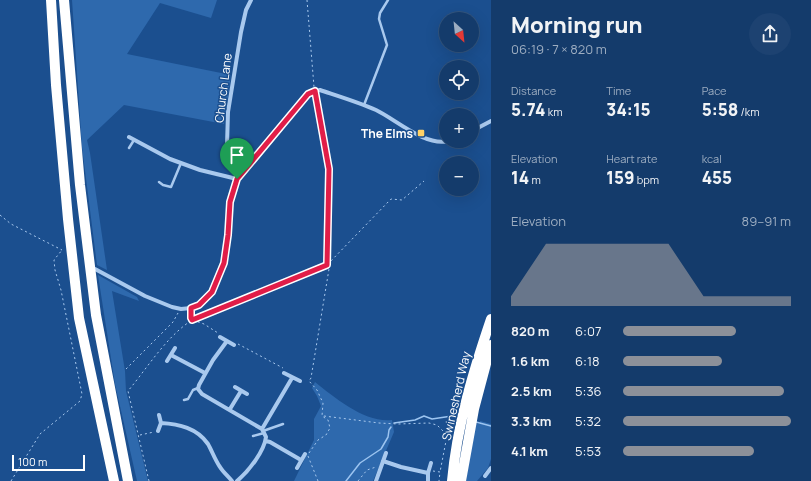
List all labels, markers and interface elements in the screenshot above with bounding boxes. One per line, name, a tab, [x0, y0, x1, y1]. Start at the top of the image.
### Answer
text: Morning run	[511, 10, 642, 40]
north arrow	[439, 12, 479, 52]
map controls	[439, 12, 479, 196]
button: share	[749, 13, 791, 55]
text: 06:19 · 7 × 820 m	[511, 40, 607, 58]
street label: Church Lane	[210, 52, 236, 124]
button: locate	[439, 60, 479, 100]
text: Distance	[511, 83, 556, 98]
text: Time	[606, 83, 631, 98]
text: Pace	[702, 83, 727, 98]
text: 5.74	[511, 98, 545, 121]
text: 34:15	[606, 98, 651, 121]
text: 5:58	[702, 98, 738, 121]
text: km	[545, 104, 562, 119]
text: /km	[738, 104, 760, 119]
button: +	[439, 108, 479, 148]
place label: The Elms	[361, 125, 413, 142]
marker: The Elms	[416, 128, 426, 138]
pin	[220, 138, 254, 179]
icon: arrive	[226, 144, 248, 166]
text: Elevation	[511, 151, 557, 166]
text: Heart rate	[606, 151, 657, 166]
text: kcal	[702, 151, 722, 166]
button: −	[439, 156, 479, 196]
text: 14	[511, 166, 529, 189]
text: 159	[606, 166, 635, 189]
text: 455	[702, 166, 732, 189]
text: m	[529, 172, 541, 187]
text: bpm	[635, 172, 659, 187]
text: Elevation	[511, 212, 566, 230]
text: 89–91 m	[742, 212, 791, 230]
text: 820 m	[511, 322, 550, 340]
text: 6:07	[575, 322, 601, 340]
street label: Swinesherd Way	[437, 349, 475, 442]
text: 1.6 km	[511, 352, 549, 370]
text: 6:18	[575, 352, 600, 370]
text: 2.5 km	[511, 382, 552, 400]
text: 5:36	[575, 382, 602, 400]
text: 3.3 km	[511, 412, 551, 430]
text: 5:32	[575, 412, 601, 430]
text: 4.1 km	[511, 442, 548, 460]
text: 5:53	[575, 442, 601, 460]
scale bar	[12, 453, 85, 472]
text: 100 m	[18, 454, 47, 469]

